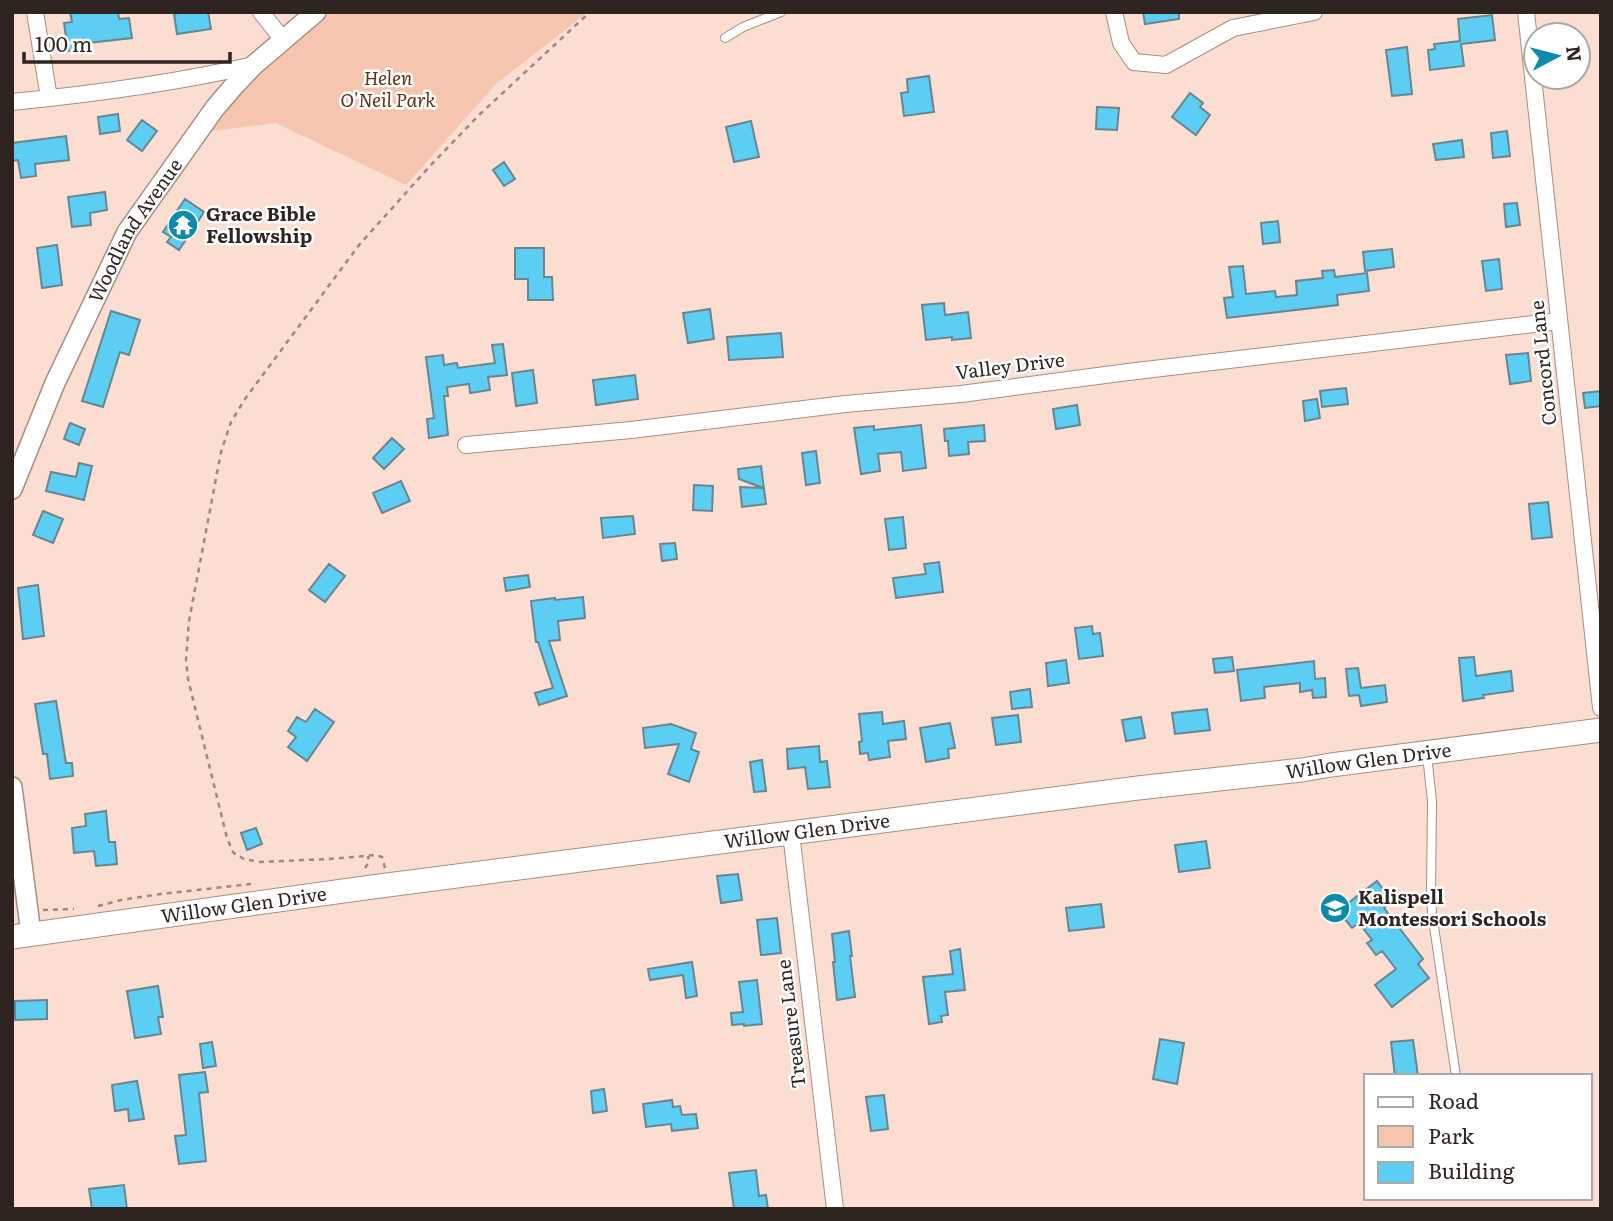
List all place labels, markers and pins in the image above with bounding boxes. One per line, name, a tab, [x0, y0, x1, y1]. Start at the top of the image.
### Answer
place label: Grace Bible Fellowship	[206, 199, 316, 249]
temple icon: Grace Bible Fellowship	[166, 208, 200, 242]
place label: Kalispell Montessori Schools	[1358, 882, 1546, 932]
school or university icon: Kalispell Montessori Schools	[1318, 891, 1352, 925]

